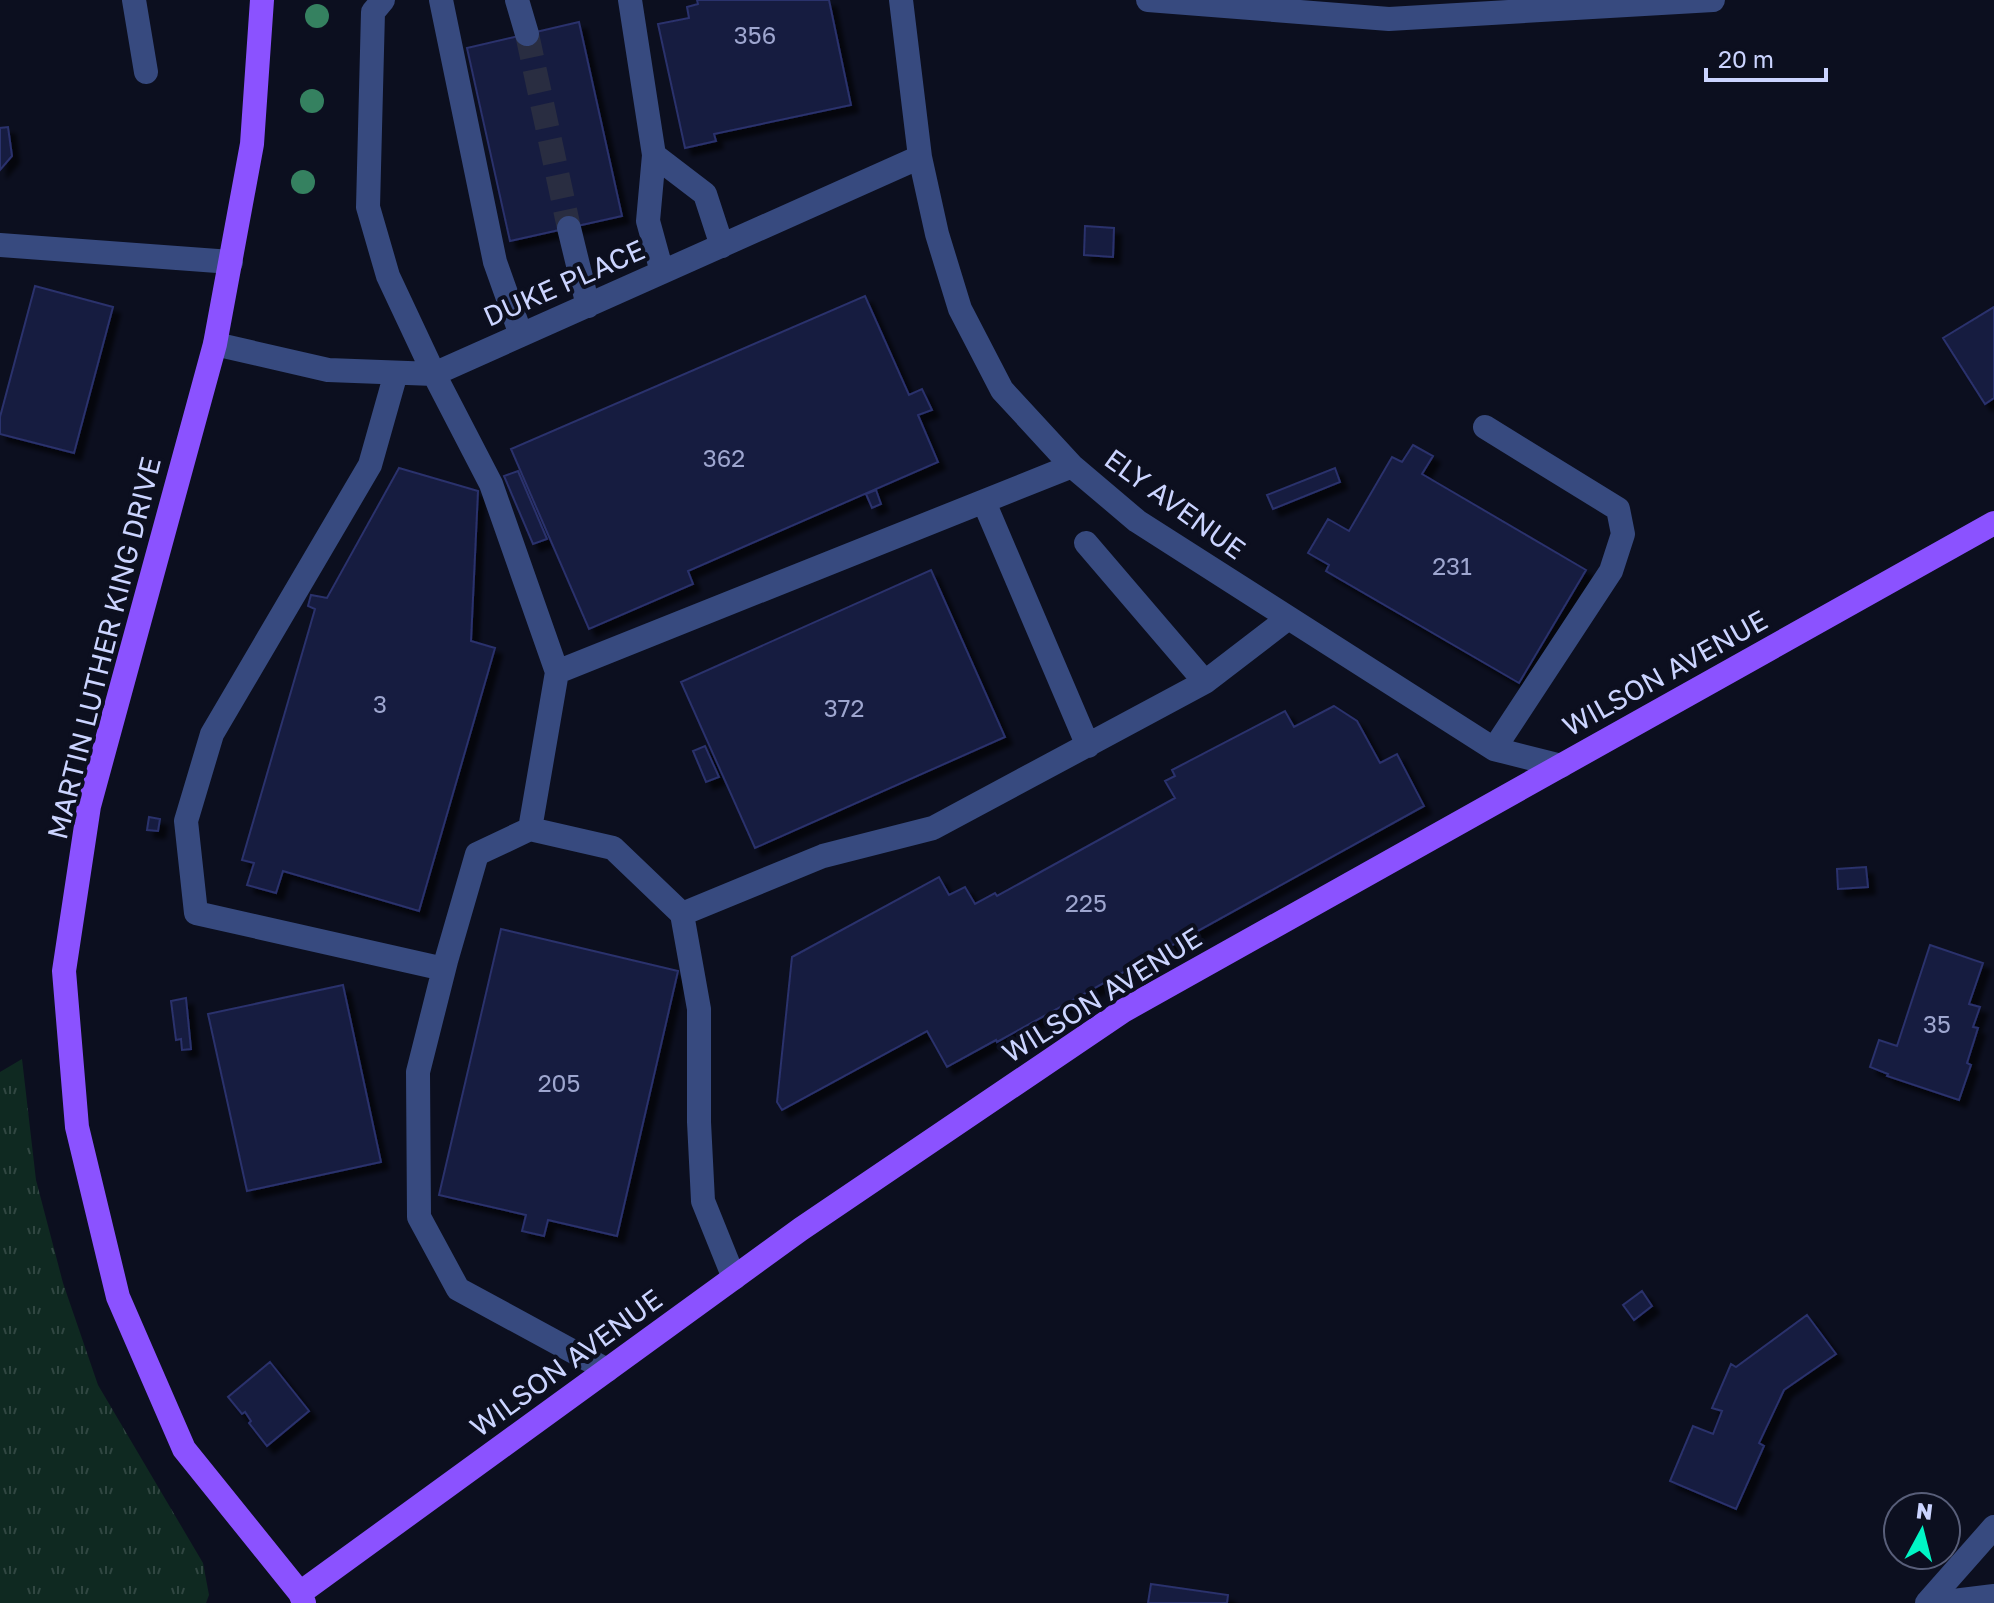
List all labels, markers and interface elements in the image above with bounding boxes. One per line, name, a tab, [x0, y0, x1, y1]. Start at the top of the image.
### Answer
house number: 356	[734, 20, 776, 49]
scale bar	[1706, 32, 1826, 82]
text: 20 m	[1718, 44, 1774, 73]
street label: DUKE PLACE	[478, 232, 649, 333]
street label: ELY AVENUE	[1099, 442, 1252, 566]
house number: 362	[703, 443, 745, 472]
street label: MARTIN LUTHER KING DRIVE	[40, 453, 167, 842]
house number: 231	[1432, 551, 1472, 580]
street label: WILSON AVENUE	[1557, 603, 1773, 742]
house number: 3	[373, 689, 387, 718]
house number: 372	[824, 693, 864, 722]
house number: 225	[1065, 888, 1107, 917]
street label: WILSON AVENUE	[996, 920, 1208, 1069]
house number: 35	[1923, 1009, 1951, 1038]
house number: 205	[538, 1068, 580, 1097]
street label: WILSON AVENUE	[463, 1282, 668, 1443]
north arrow	[1882, 1491, 1962, 1571]
text: N	[1915, 1496, 1934, 1525]

